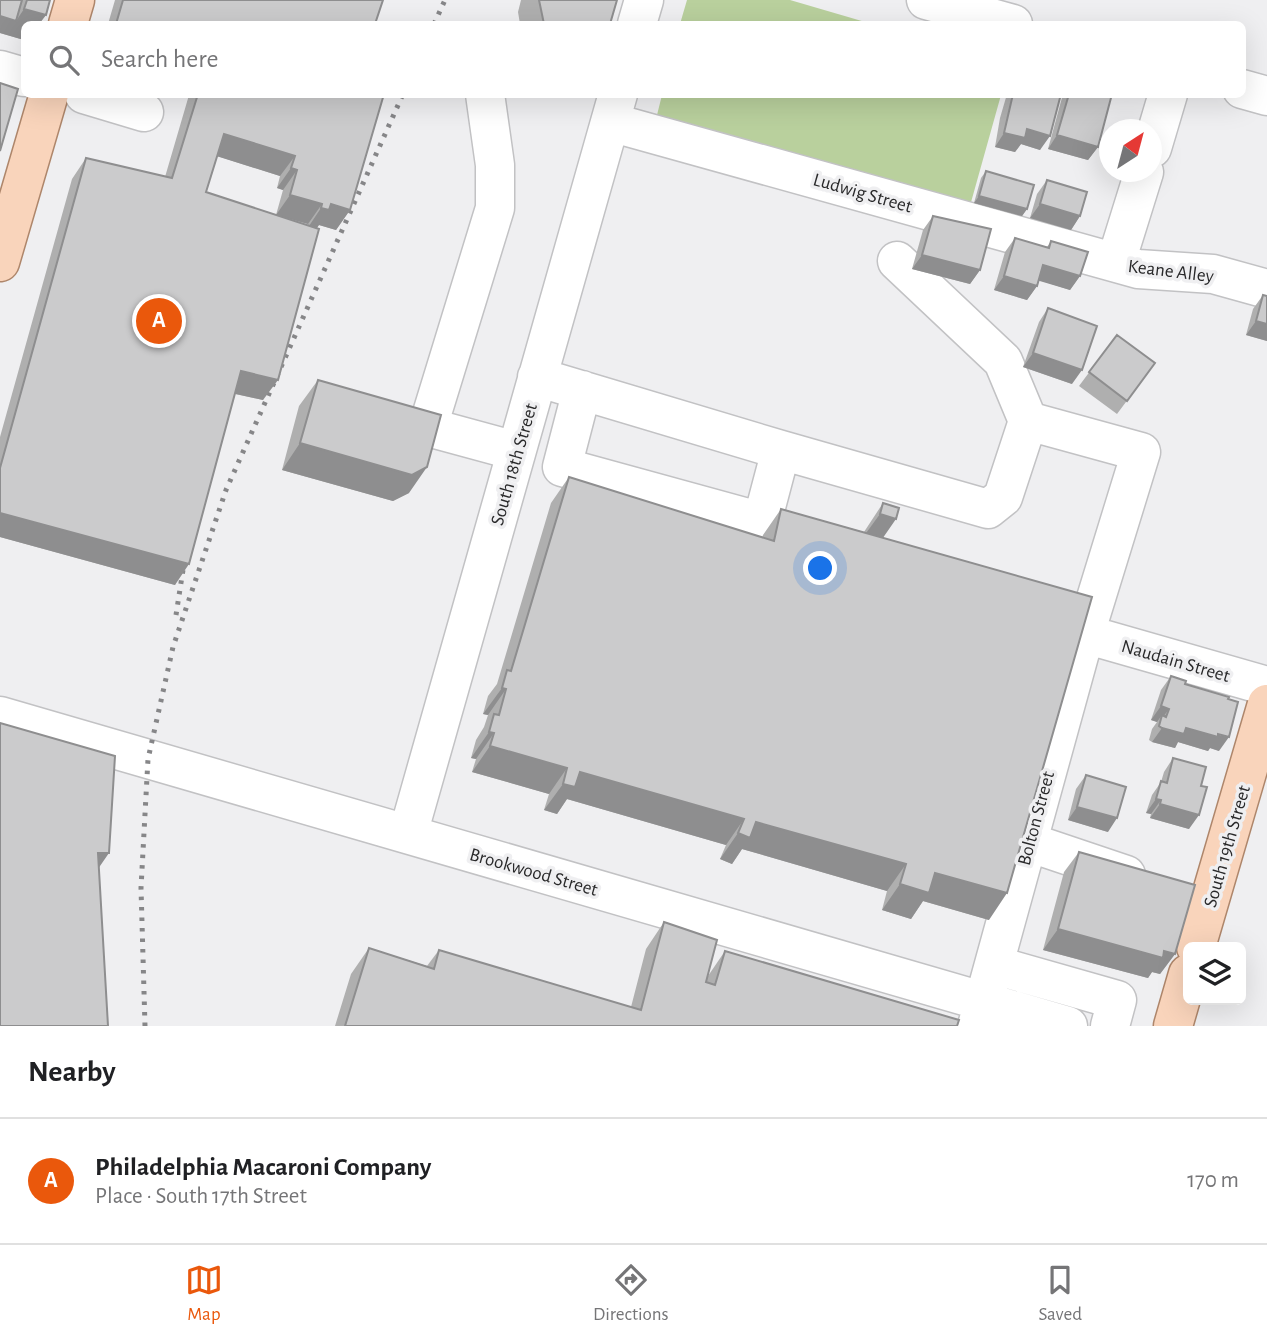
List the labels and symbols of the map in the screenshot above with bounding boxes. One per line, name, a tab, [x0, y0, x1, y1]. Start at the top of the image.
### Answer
north arrow	[1099, 119, 1162, 182]
street label: Ludwig Street	[811, 170, 914, 217]
street label: Keane Alley	[1127, 257, 1215, 286]
pin: A	[136, 295, 182, 347]
street label: South 18th Street	[488, 401, 541, 528]
your location	[803, 551, 837, 585]
street label: Naudain Street	[1119, 637, 1232, 686]
street label: Bolton Street	[1015, 769, 1058, 868]
street label: South 19th Street	[1201, 783, 1254, 910]
street label: Brookwood Street	[467, 845, 600, 900]

